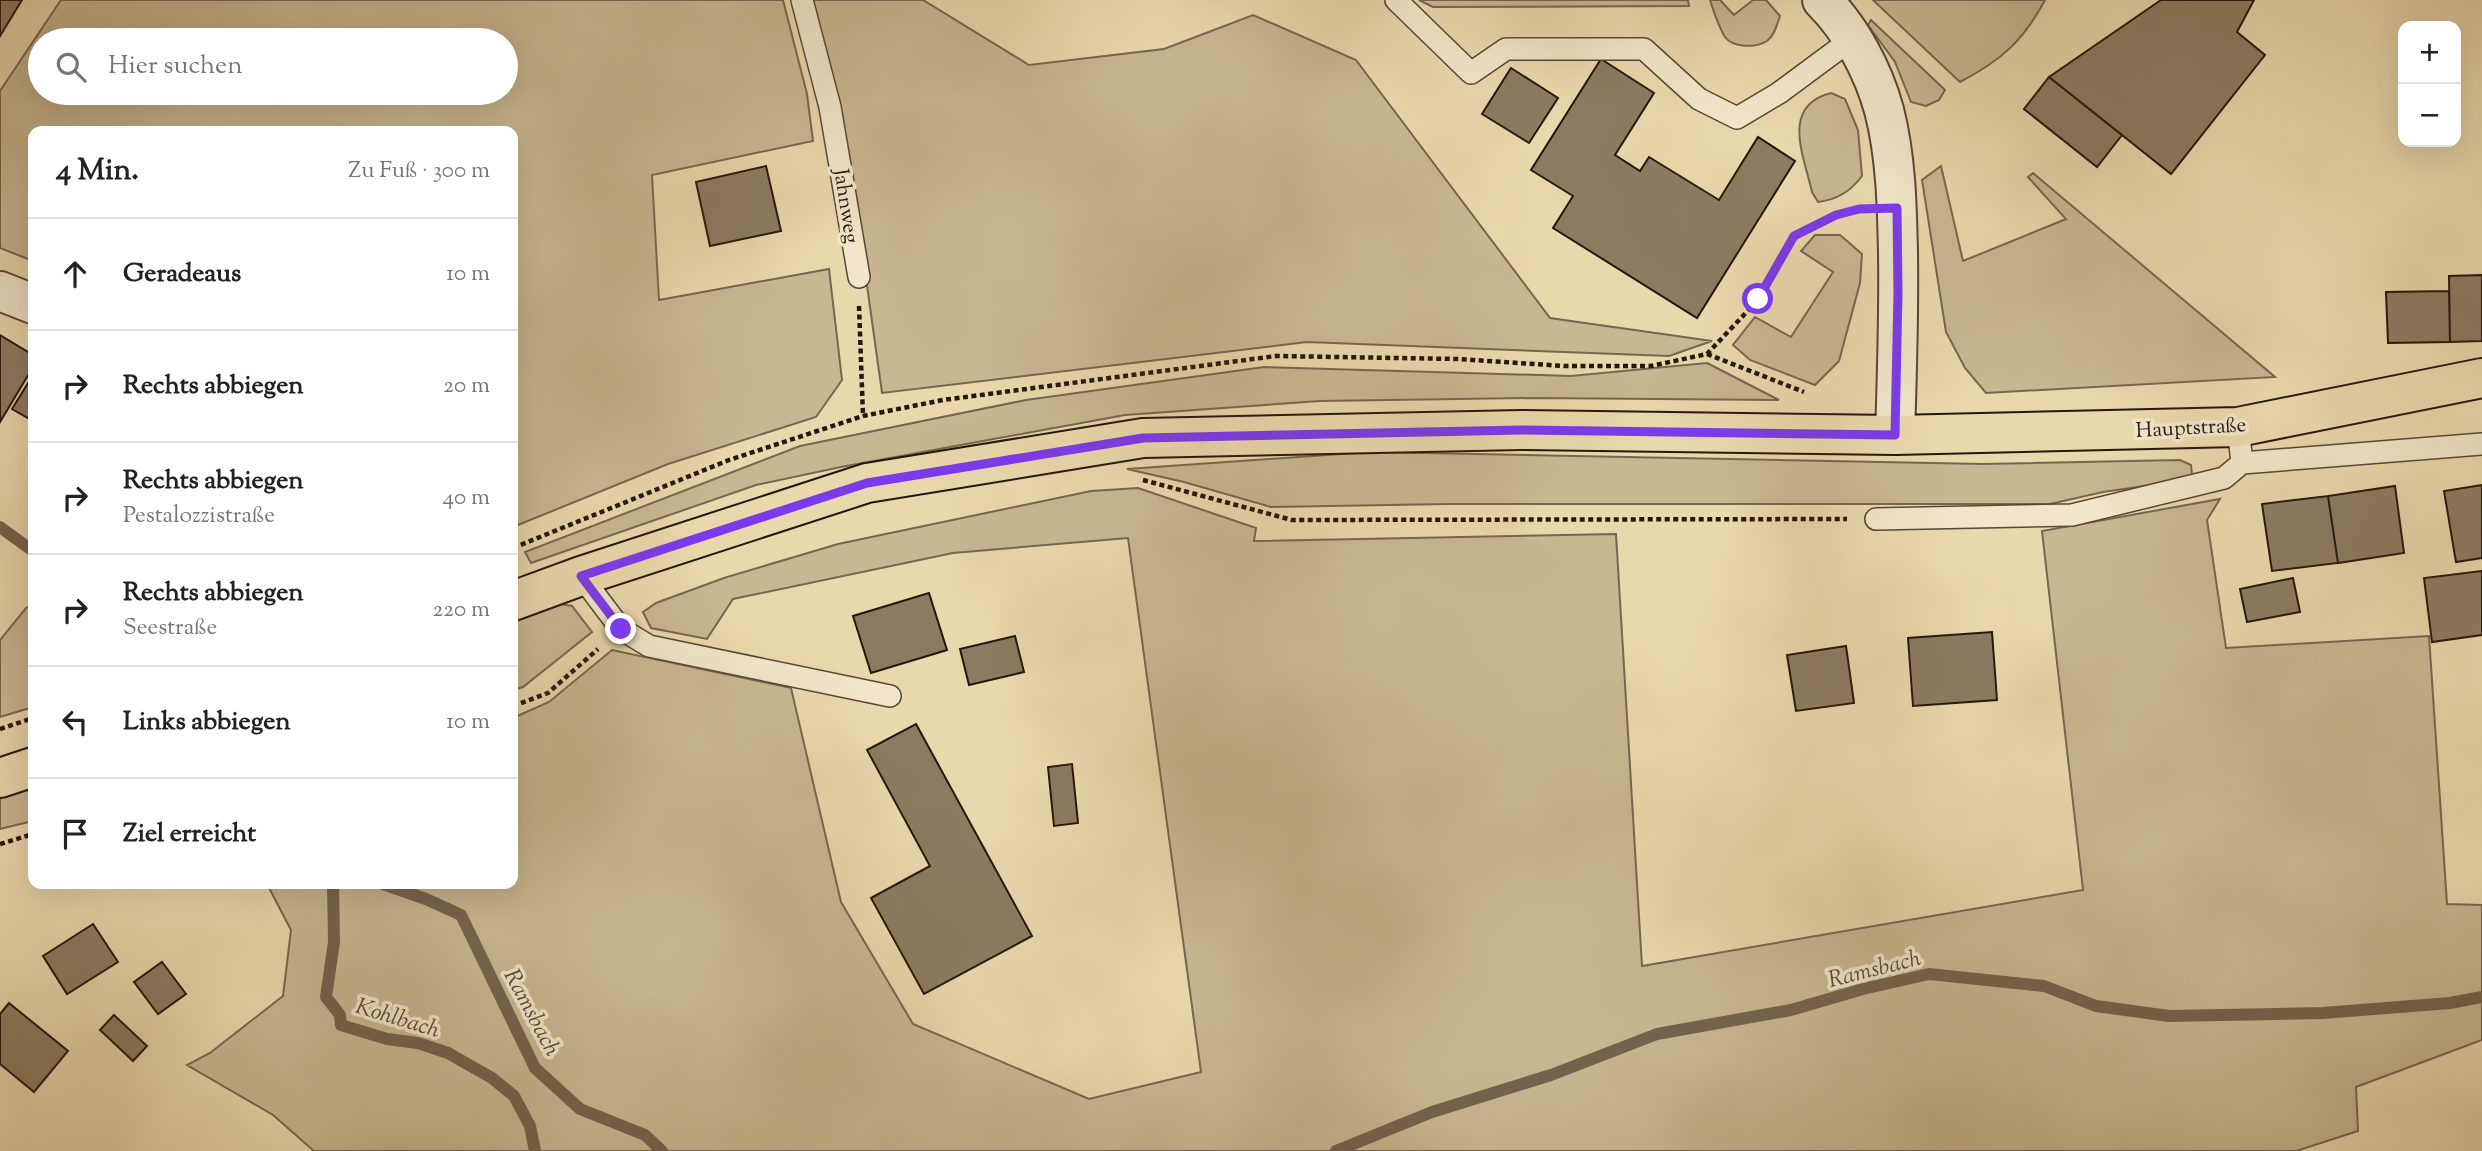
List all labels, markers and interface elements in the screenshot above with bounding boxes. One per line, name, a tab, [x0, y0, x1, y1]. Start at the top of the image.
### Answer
map controls	[2398, 21, 2461, 147]
button: +	[2398, 21, 2461, 84]
search box	[28, 28, 518, 105]
icon: search	[52, 48, 90, 86]
text: Hier suchen	[108, 48, 243, 85]
button: −	[2398, 84, 2461, 147]
text: 4 Min.	[56, 150, 139, 193]
text: Zu Fuß · 300 m	[348, 155, 490, 188]
street label: Jahnweg	[824, 166, 866, 246]
icon: ahead	[56, 255, 94, 293]
text: Geradeaus	[123, 256, 241, 293]
text: 10 m	[446, 258, 490, 291]
route start	[1742, 283, 1773, 314]
icon: right	[56, 367, 94, 405]
text: Rechts abbiegen	[123, 368, 304, 405]
text: 20 m	[443, 370, 490, 403]
street label: Hauptstraße	[2135, 411, 2247, 447]
text: Rechts abbiegen	[123, 463, 304, 500]
icon: right	[56, 479, 94, 517]
text: 40 m	[443, 482, 490, 515]
text: Pestalozzistraße	[123, 500, 275, 533]
text: Rechts abbiegen	[123, 575, 304, 612]
icon: right	[56, 591, 94, 629]
text: 220 m	[432, 594, 490, 627]
text: Seestraße	[123, 612, 217, 645]
route end	[605, 613, 636, 644]
icon: left	[56, 703, 94, 741]
text: Links abbiegen	[123, 704, 291, 741]
text: 10 m	[446, 706, 490, 739]
icon: arrive	[56, 815, 94, 853]
text: Ziel erreicht	[123, 816, 256, 853]
water label: Ramsbach	[1825, 943, 1924, 998]
water label: Ramsbach	[494, 964, 568, 1063]
water label: Kohlbach	[351, 991, 443, 1048]

